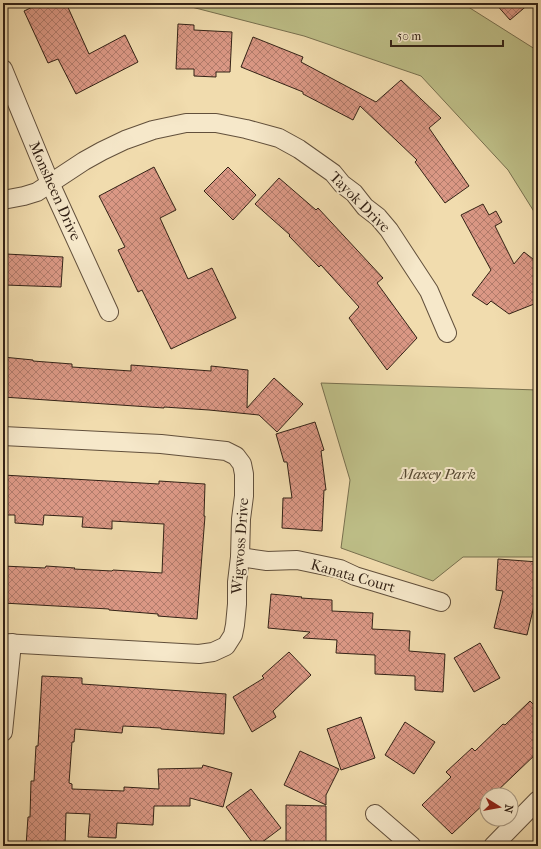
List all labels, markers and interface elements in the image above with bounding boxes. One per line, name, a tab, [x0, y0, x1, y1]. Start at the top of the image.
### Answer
scale bar	[391, 22, 503, 48]
text: 50 m	[397, 29, 421, 43]
street label: Monsheen Drive	[25, 138, 85, 244]
street label: Tayok Drive	[326, 168, 394, 236]
park label: Maxey Park	[399, 465, 476, 483]
street label: Wigwoss Drive	[228, 497, 252, 596]
street label: Kanata Court	[309, 555, 398, 597]
north arrow	[479, 787, 519, 827]
text: N	[501, 803, 516, 815]

